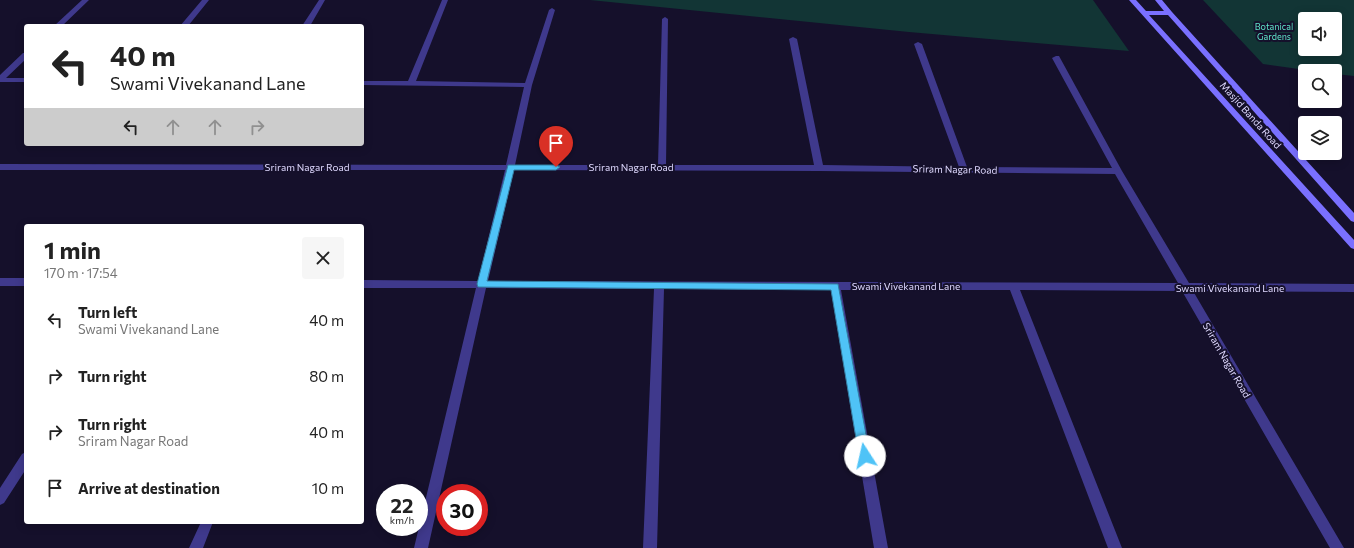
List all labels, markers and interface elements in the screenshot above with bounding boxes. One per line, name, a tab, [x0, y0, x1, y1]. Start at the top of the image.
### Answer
map controls	[1298, 12, 1342, 160]
button: sound	[1298, 12, 1342, 56]
park label: Botanical Gardens	[1255, 21, 1293, 42]
text: 40 m	[110, 38, 176, 72]
icon: left	[44, 40, 96, 92]
button: search	[1298, 64, 1342, 108]
text: Swami Vivekanand Lane	[110, 72, 306, 94]
street label: Masjid Banda Road	[1218, 79, 1284, 151]
icon: left	[120, 116, 142, 138]
icon: ahead	[162, 116, 184, 138]
icon: ahead	[204, 116, 226, 138]
icon: right	[246, 116, 268, 138]
button: layers	[1298, 116, 1342, 160]
pin	[539, 126, 573, 167]
icon: arrive	[545, 132, 567, 154]
street label: Sriram Nagar Road	[265, 161, 350, 173]
street label: Sriram Nagar Road	[589, 161, 674, 173]
street label: Sriram Nagar Road	[912, 162, 998, 176]
text: 1 min	[44, 235, 101, 264]
button: close	[302, 237, 344, 279]
text: 170 m · 17:54	[44, 265, 118, 281]
street label: Swami Vivekanand Lane	[852, 280, 960, 292]
street label: Swami Vivekanand Lane	[1176, 282, 1284, 294]
text: Turn left	[78, 303, 137, 321]
icon: left	[44, 309, 66, 331]
text: 40 m	[309, 311, 344, 329]
street label: Sriram Nagar Road	[1201, 320, 1254, 400]
text: Swami Vivekanand Lane	[78, 321, 219, 337]
icon: right	[44, 365, 66, 387]
text: Turn right	[78, 367, 147, 385]
text: 80 m	[309, 367, 344, 385]
text: Turn right	[78, 415, 147, 433]
icon: right	[44, 421, 66, 443]
text: 40 m	[309, 423, 344, 441]
text: Sriram Nagar Road	[78, 433, 188, 449]
position arrow	[844, 435, 886, 477]
icon: arrive	[44, 477, 66, 499]
text: Arrive at destination	[78, 479, 220, 497]
text: 10 m	[312, 479, 344, 497]
speed limit sign: 30	[436, 484, 488, 536]
text: 22	[391, 493, 413, 517]
text: km/h	[390, 514, 414, 526]

